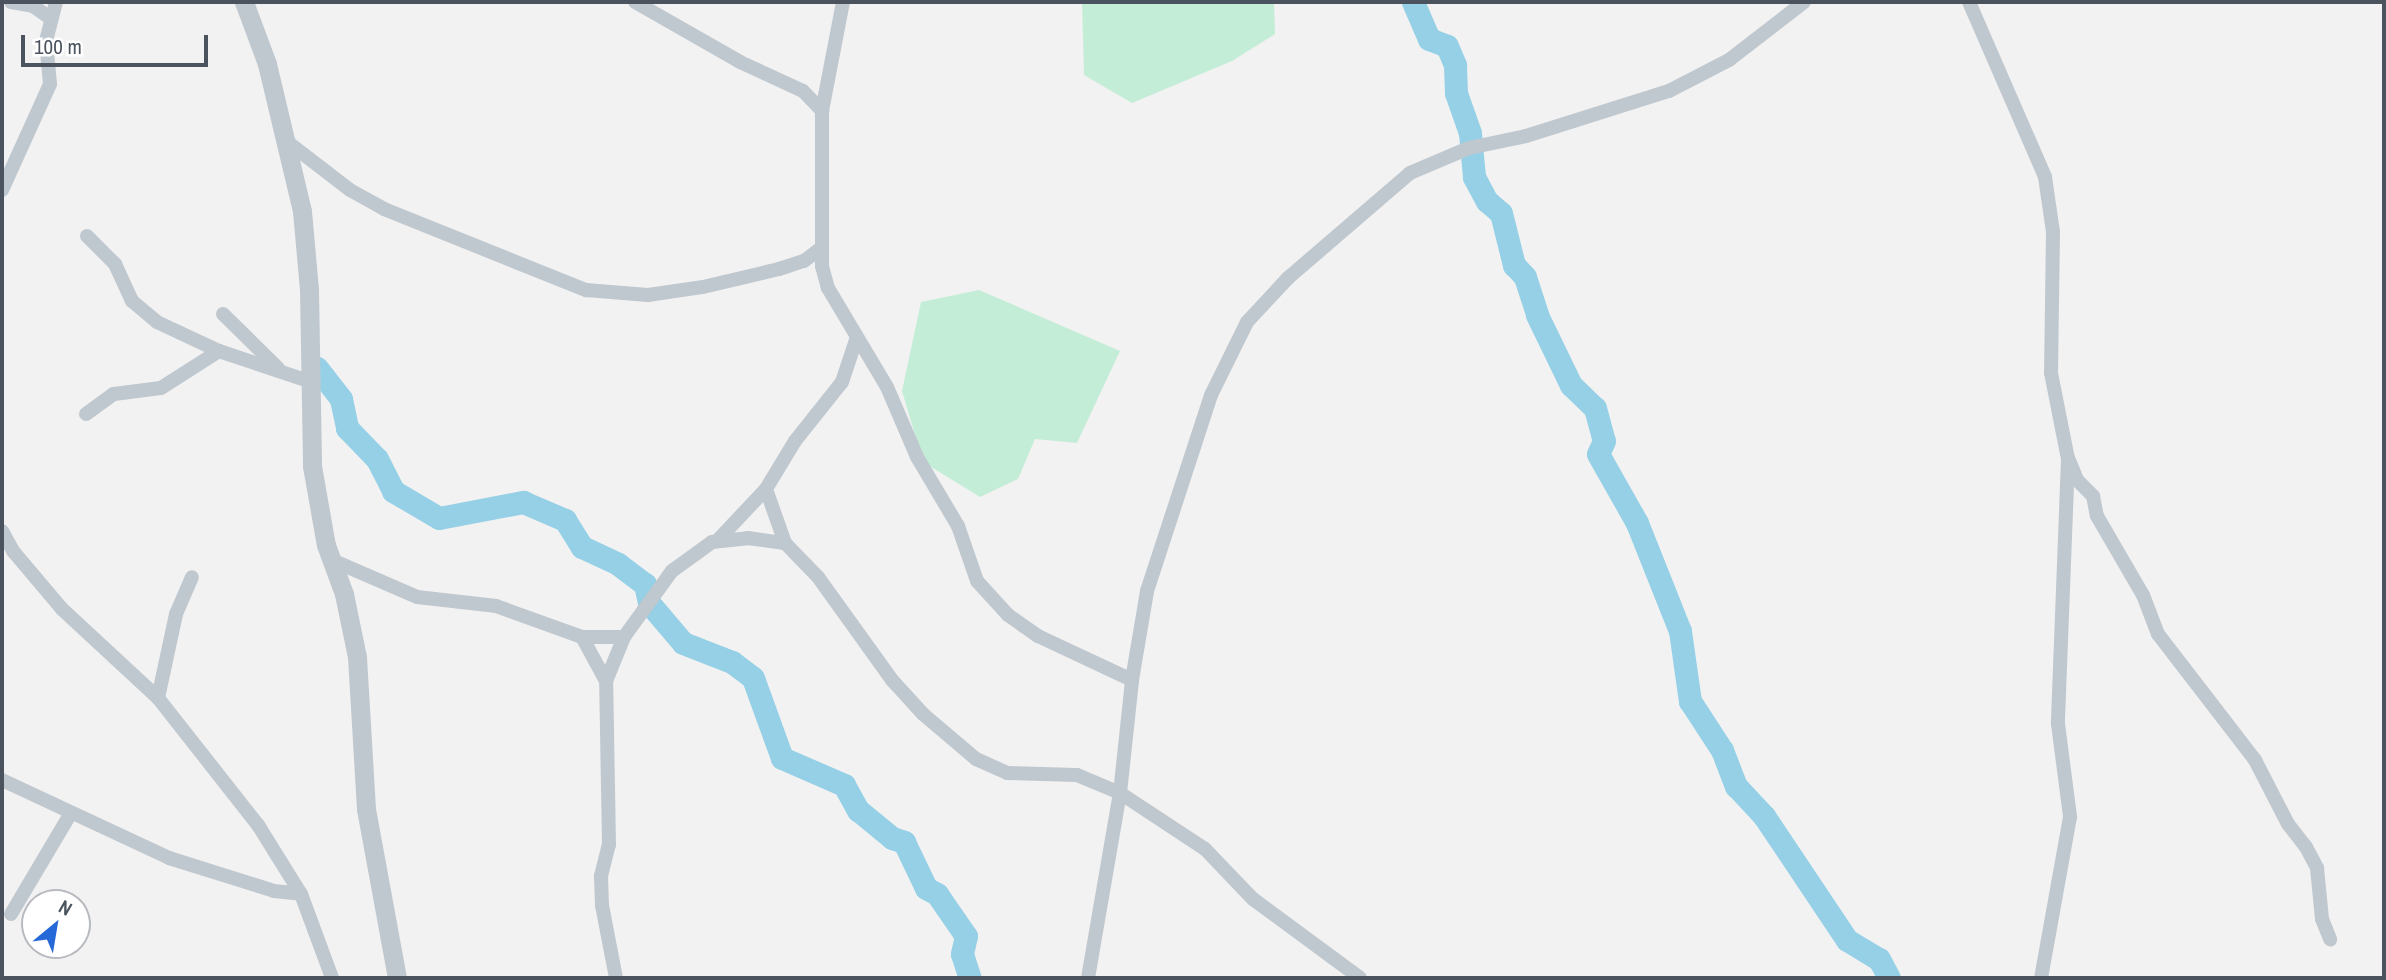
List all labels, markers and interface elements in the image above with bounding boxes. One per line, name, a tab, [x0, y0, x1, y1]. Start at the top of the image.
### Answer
scale bar	[24, 21, 212, 65]
text: 100 m	[34, 32, 82, 61]
north arrow	[21, 889, 91, 959]
text: N	[54, 893, 77, 922]

